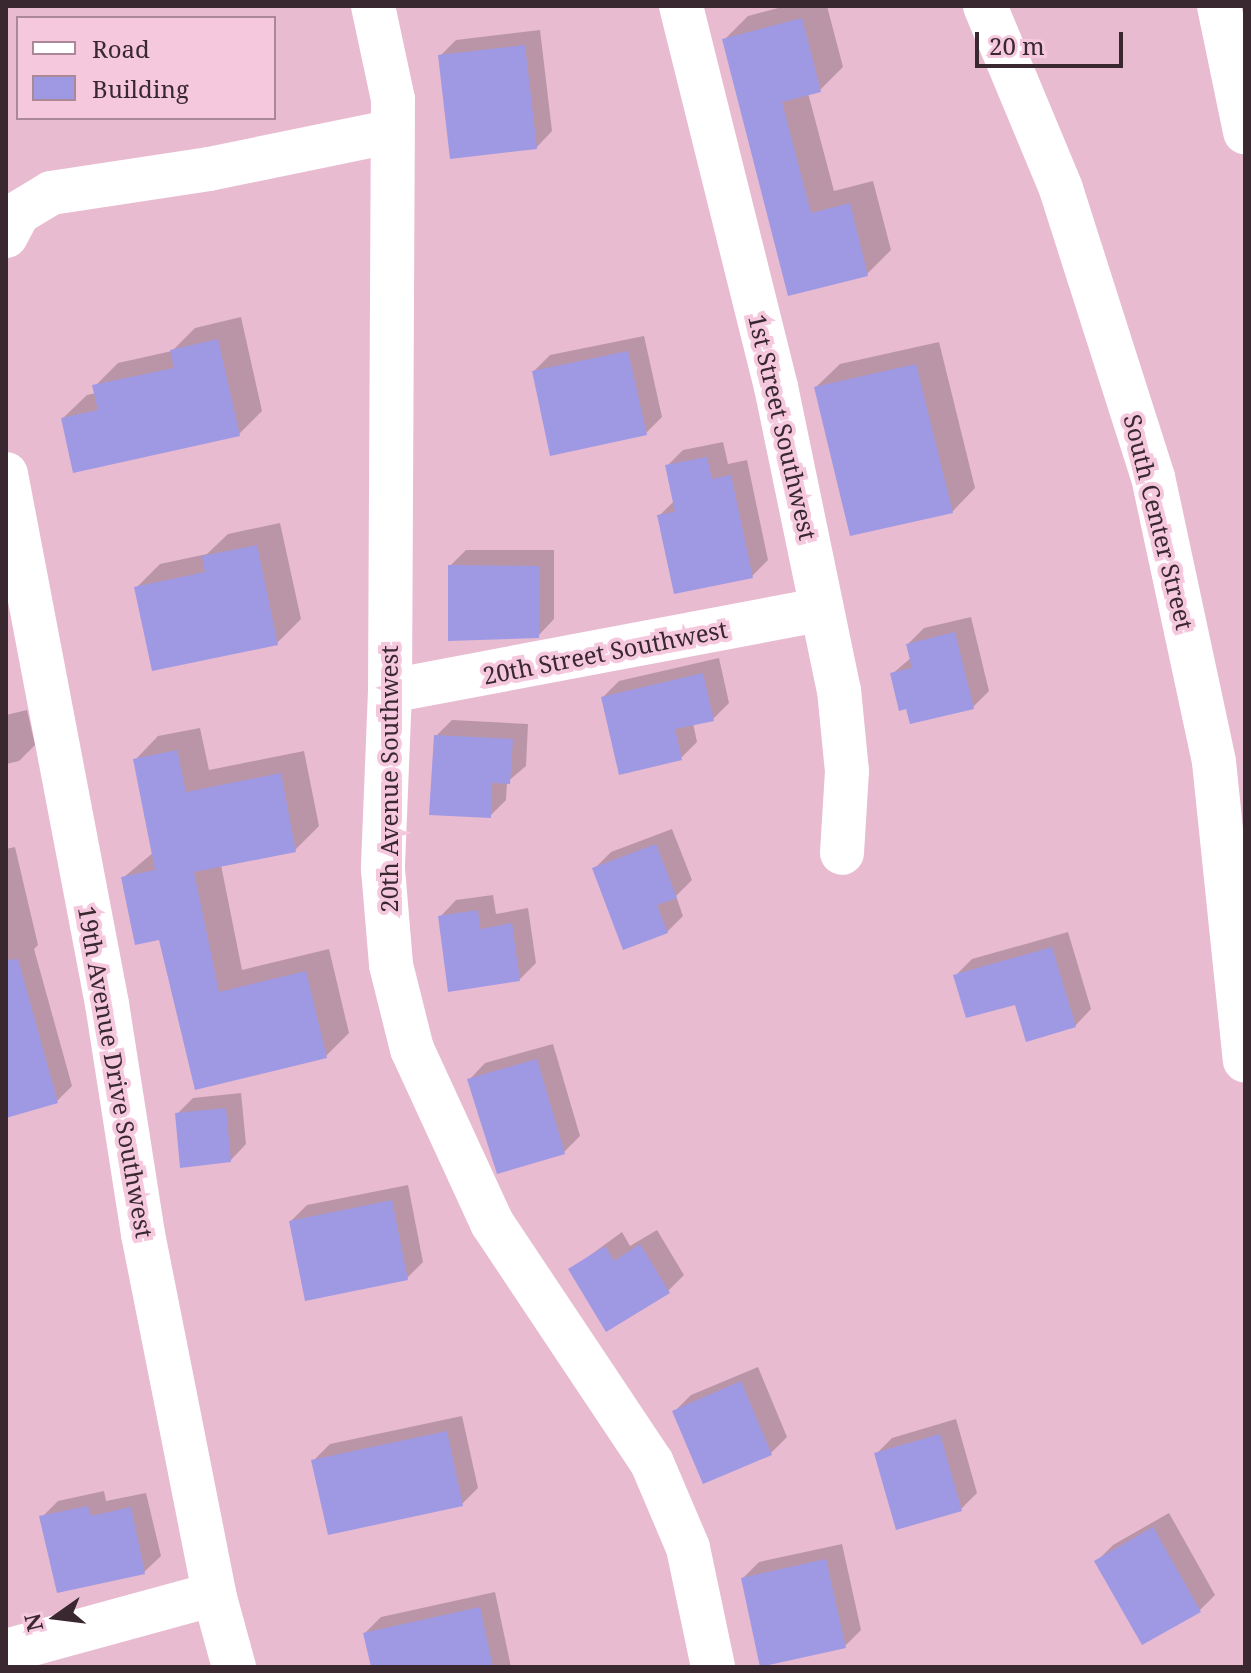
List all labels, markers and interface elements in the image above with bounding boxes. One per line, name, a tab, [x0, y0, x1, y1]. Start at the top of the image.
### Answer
legend	[16, 16, 276, 120]
scale bar	[979, 16, 1127, 66]
text: 20 m	[989, 29, 1045, 62]
text: Road	[92, 32, 150, 65]
text: Building	[92, 72, 189, 105]
street label: 1st Street Southwest	[743, 311, 823, 543]
street label: South Center Street	[1118, 411, 1200, 633]
street label: 20th Street Southwest	[480, 614, 730, 690]
street label: 20th Avenue Southwest	[375, 645, 403, 913]
street label: 19th Avenue Drive Southwest	[73, 904, 159, 1240]
north arrow	[16, 1577, 96, 1657]
text: N	[16, 1611, 49, 1635]

